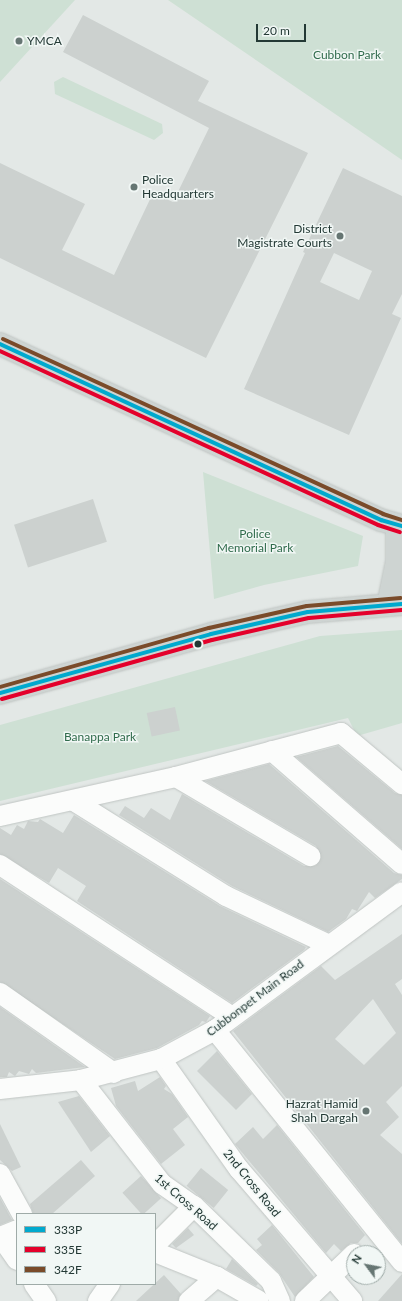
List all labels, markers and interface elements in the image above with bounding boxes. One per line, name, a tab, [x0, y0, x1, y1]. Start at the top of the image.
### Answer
scale bar	[258, 16, 308, 42]
text: 20 m	[263, 23, 290, 38]
place label: YMCA	[27, 34, 62, 48]
marker: YMCA	[14, 36, 24, 46]
park label: Cubbon Park	[313, 48, 381, 62]
place label: Police Headquarters	[142, 173, 214, 201]
marker: Police Headquarters	[129, 182, 139, 192]
place label: District Magistrate Courts	[237, 222, 332, 250]
marker: District Magistrate Courts	[335, 231, 345, 241]
park label: Police Memorial Park	[217, 527, 293, 555]
unlabelled marker	[193, 639, 203, 649]
park label: Banappa Park	[64, 730, 136, 744]
street label: Cubbonpet Main Road	[203, 957, 307, 1039]
place label: Hazrat Hamid Shah Dargah	[286, 1097, 358, 1125]
marker: Hazrat Hamid Shah Dargah	[361, 1106, 371, 1116]
street label: 2nd Cross Road	[220, 1146, 284, 1220]
street label: 1st Cross Road	[152, 1171, 220, 1233]
legend	[16, 1213, 156, 1285]
text: 333P	[54, 1222, 82, 1237]
text: 335E	[54, 1242, 82, 1257]
north arrow	[346, 1245, 386, 1285]
text: N	[348, 1252, 364, 1266]
text: 342F	[54, 1262, 82, 1277]

